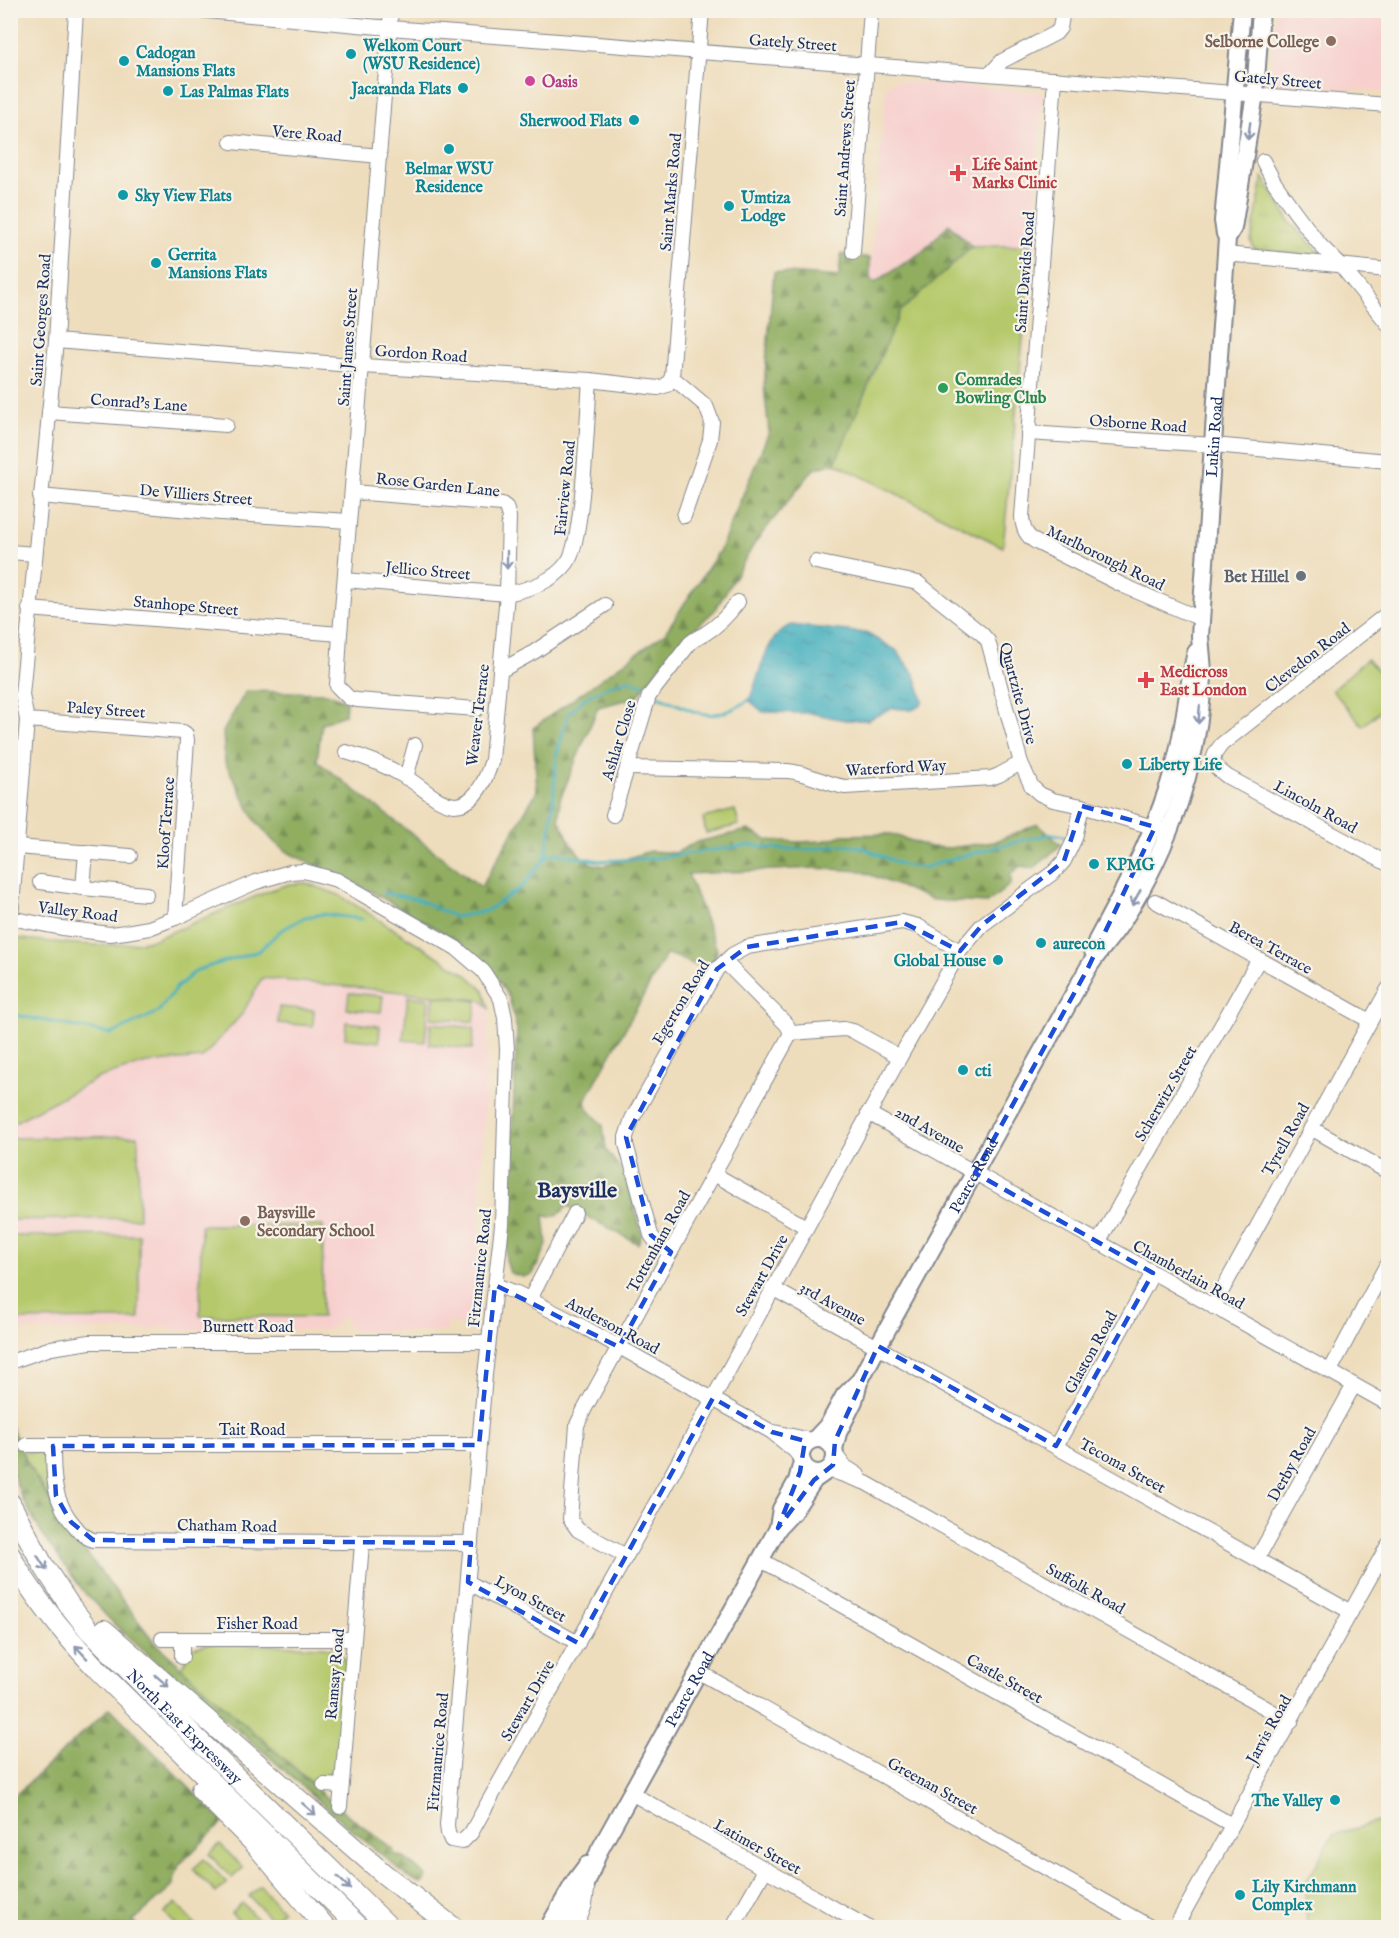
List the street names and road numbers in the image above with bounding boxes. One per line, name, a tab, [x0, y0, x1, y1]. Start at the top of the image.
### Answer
street label: Gately Street	[748, 31, 838, 57]
street label: Gately Street	[1233, 67, 1323, 95]
street label: Saint Andrews Street	[831, 78, 861, 217]
street label: Vere Road	[270, 122, 343, 148]
street label: Saint Marks Road	[657, 132, 687, 252]
street label: Saint Davids Road	[1012, 210, 1040, 333]
street label: Saint Georges Road	[27, 253, 57, 387]
street label: Saint James Street	[335, 287, 363, 407]
street label: Gordon Road	[374, 342, 468, 368]
street label: Conrad's Lane	[90, 391, 188, 417]
street label: Lukin Road	[1203, 396, 1228, 478]
street label: Osborne Road	[1089, 412, 1188, 438]
street label: Fairview Road	[551, 439, 581, 537]
street label: Rose Garden Lane	[375, 470, 501, 502]
street label: De Villiers Street	[138, 481, 254, 511]
street label: Marlborough Road	[1043, 522, 1168, 596]
street label: Jellico Street	[383, 558, 472, 586]
street label: Stanhope Street	[132, 592, 240, 622]
street label: Clevedon Road	[1262, 619, 1355, 698]
street label: Quartzite Drive	[994, 640, 1040, 747]
street label: Weaver Terrace	[463, 663, 495, 767]
street label: Paley Street	[66, 698, 146, 724]
street label: Ashlar Close	[598, 698, 642, 784]
street label: Waterford Way	[845, 756, 947, 782]
street label: Kloof Terrace	[154, 776, 180, 870]
street label: Lincoln Road	[1270, 777, 1361, 839]
street label: Valley Road	[36, 898, 119, 928]
street label: Berea Terrace	[1225, 918, 1315, 980]
street label: Egerton Road	[649, 957, 715, 1049]
street label: Scherwitz Street	[1131, 1042, 1203, 1146]
street label: Tyrell Road	[1259, 1100, 1315, 1180]
street label: 2nd Avenue	[891, 1103, 967, 1159]
street label: Pearce Road	[946, 1135, 1004, 1217]
street label: Tottenham Road	[624, 1187, 696, 1296]
street label: Fitzmaurice Road	[465, 1208, 497, 1328]
street label: Stewart Drive	[732, 1232, 793, 1320]
street label: Chamberlain Road	[1129, 1237, 1248, 1315]
street label: 3rd Avenue	[795, 1278, 869, 1331]
street label: Anderson Road	[561, 1293, 663, 1360]
street label: Glaston Road	[1061, 1308, 1123, 1398]
street label: Burnett Road	[202, 1318, 294, 1338]
street label: Tait Road	[219, 1421, 286, 1441]
street label: Derby Road	[1264, 1424, 1322, 1506]
street label: Tecoma Street	[1075, 1435, 1169, 1499]
street label: Chatham Road	[177, 1516, 277, 1538]
street label: Suffolk Road	[1042, 1560, 1128, 1620]
street label: Lyon Street	[491, 1572, 570, 1628]
street label: Fisher Road	[216, 1615, 298, 1635]
street label: Ramsay Road	[322, 1627, 350, 1721]
street label: Pearce Road	[662, 1648, 720, 1731]
street label: Castle Street	[962, 1651, 1046, 1709]
street label: Stewart Drive	[497, 1657, 560, 1745]
street label: North East Expressway	[122, 1666, 246, 1790]
street label: Fitzmaurice Road	[424, 1692, 454, 1812]
street label: Jarvis Road	[1242, 1692, 1297, 1770]
street label: Greenan Street	[883, 1754, 981, 1820]
street label: Latimer Street	[710, 1816, 805, 1880]

